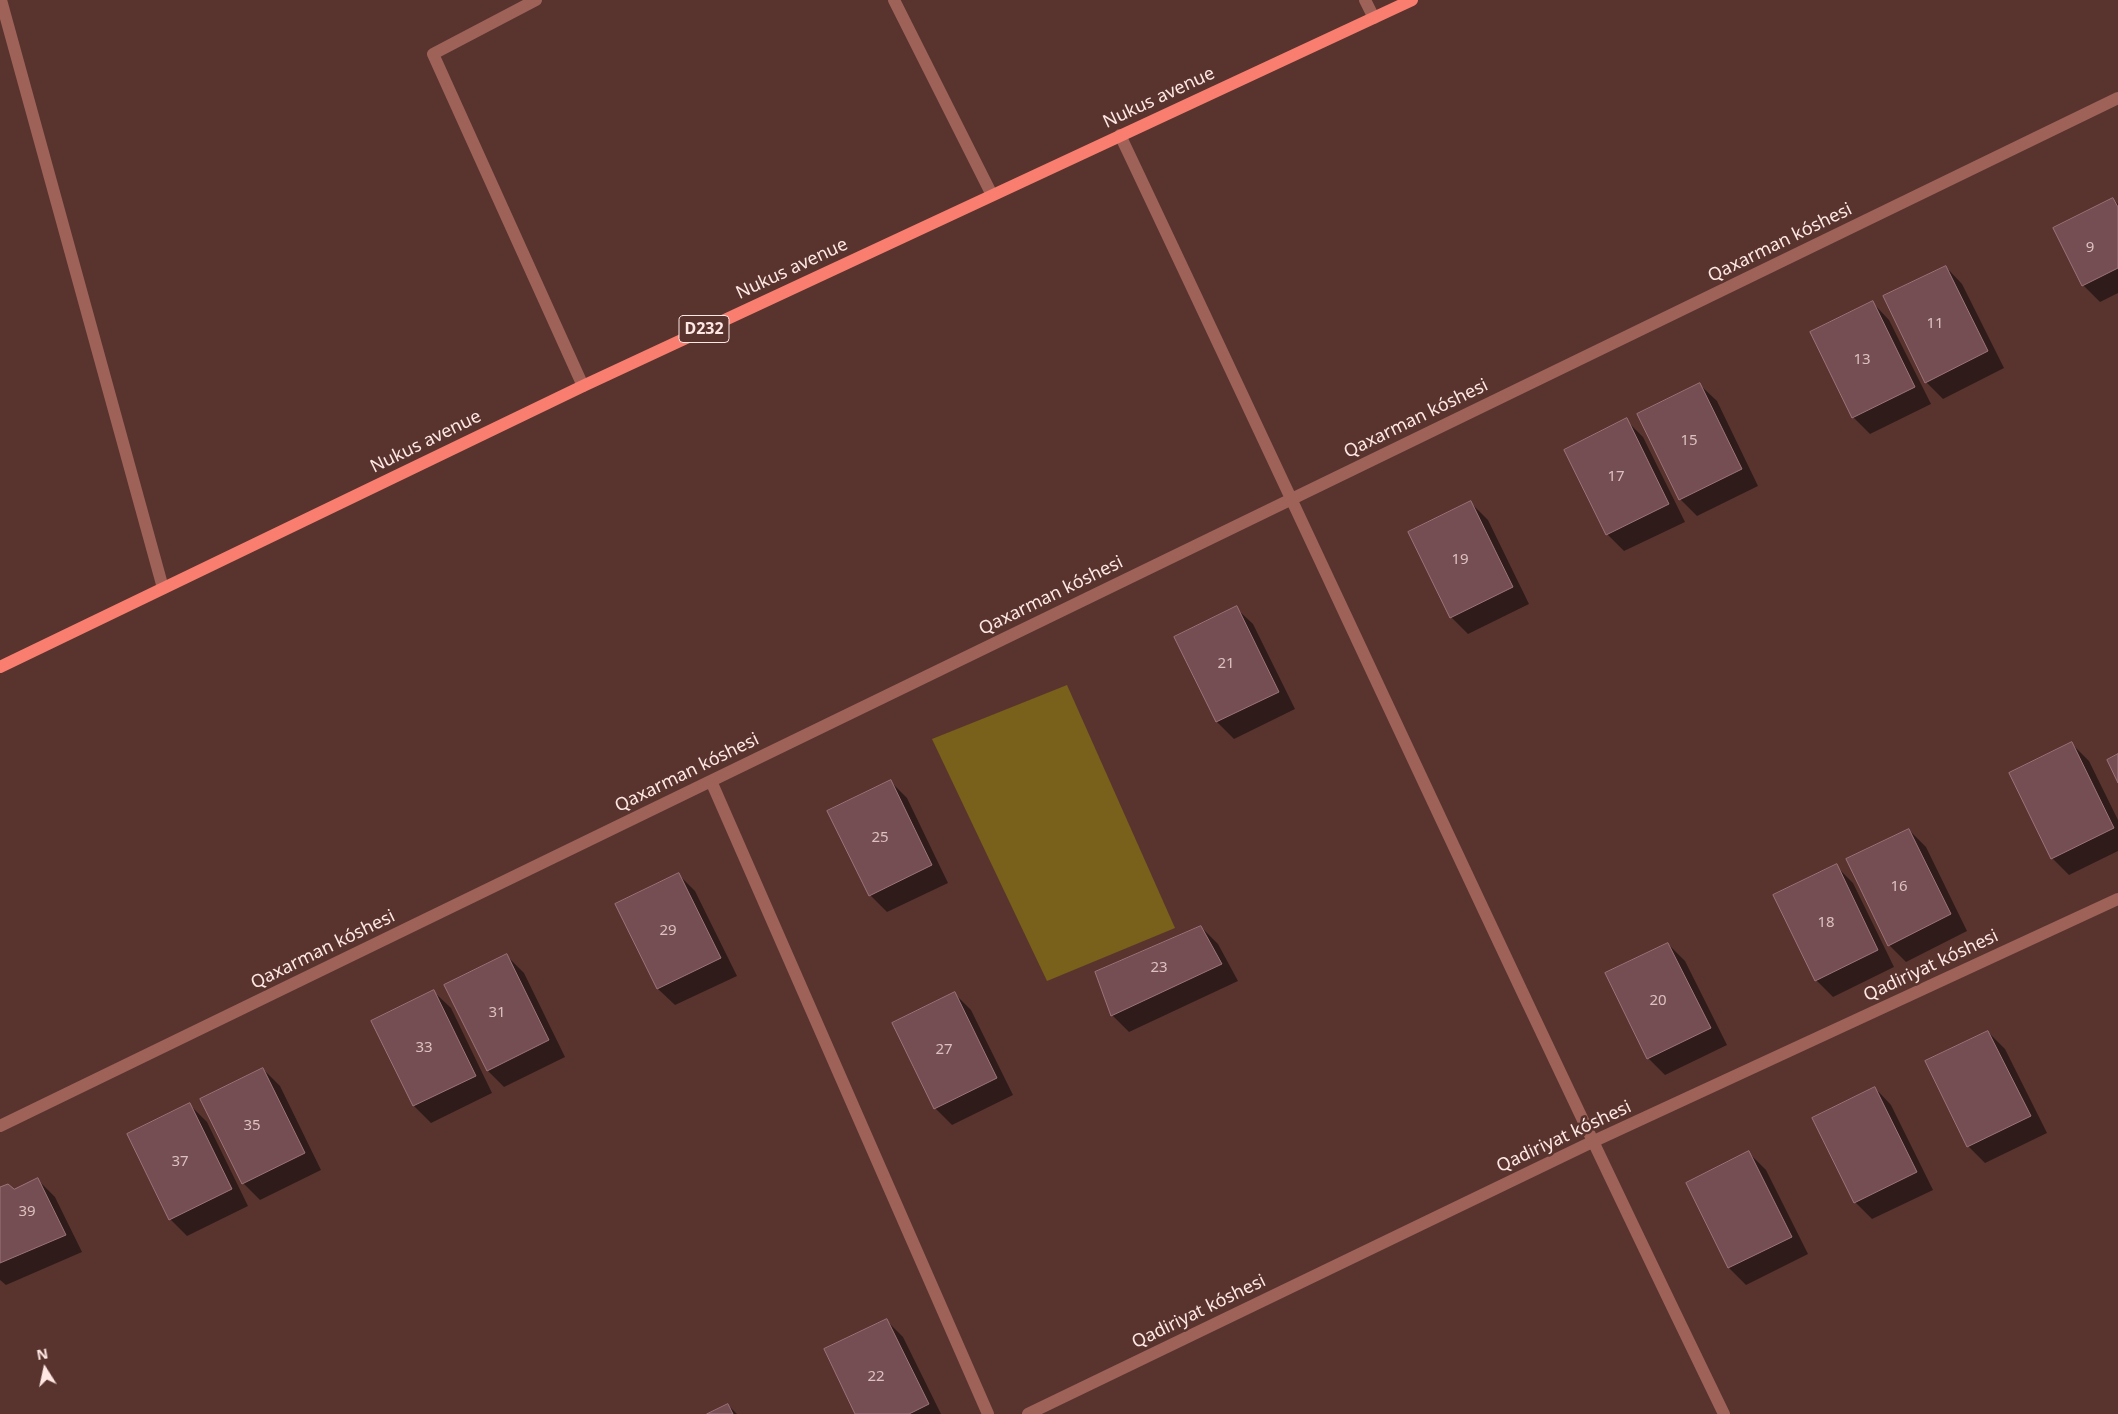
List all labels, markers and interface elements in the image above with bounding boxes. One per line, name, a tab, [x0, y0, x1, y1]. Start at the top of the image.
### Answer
street label: Nukus avenue	[1100, 63, 1218, 133]
street label: Qaxarman kóshesi	[1704, 199, 1856, 287]
street label: Nukus avenue	[733, 234, 851, 304]
house number: 9	[2086, 239, 2094, 257]
house number: 11	[1926, 315, 1944, 333]
road number: D232	[679, 316, 729, 342]
house number: 13	[1853, 351, 1871, 369]
street label: Qaxarman kóshesi	[1340, 375, 1492, 463]
street label: Nukus avenue	[367, 406, 485, 478]
house number: 15	[1680, 432, 1698, 450]
house number: 17	[1607, 468, 1625, 486]
house number: 19	[1451, 551, 1469, 569]
street label: Qaxarman kóshesi	[975, 552, 1127, 640]
house number: 21	[1217, 655, 1235, 673]
street label: Qaxarman kóshesi	[611, 729, 763, 817]
house number: 25	[871, 829, 889, 847]
house number: 16	[1890, 878, 1908, 896]
street label: Qaxarman kóshesi	[247, 906, 399, 994]
house number: 18	[1817, 914, 1835, 932]
house number: 29	[659, 922, 677, 940]
street label: Qadiriyat kóshesi	[1860, 925, 2002, 1007]
house number: 23	[1150, 959, 1168, 977]
house number: 20	[1649, 992, 1667, 1010]
house number: 31	[488, 1004, 506, 1022]
house number: 33	[415, 1039, 433, 1057]
house number: 27	[935, 1041, 953, 1059]
street label: Qadiriyat kóshesi	[1493, 1096, 1635, 1178]
house number: 35	[243, 1117, 261, 1135]
house number: 37	[171, 1153, 189, 1171]
house number: 39	[18, 1203, 36, 1221]
street label: Qadiriyat kóshesi	[1129, 1270, 1269, 1354]
text: N	[35, 1343, 50, 1364]
north arrow	[20, 1344, 70, 1394]
house number: 22	[867, 1368, 885, 1386]

